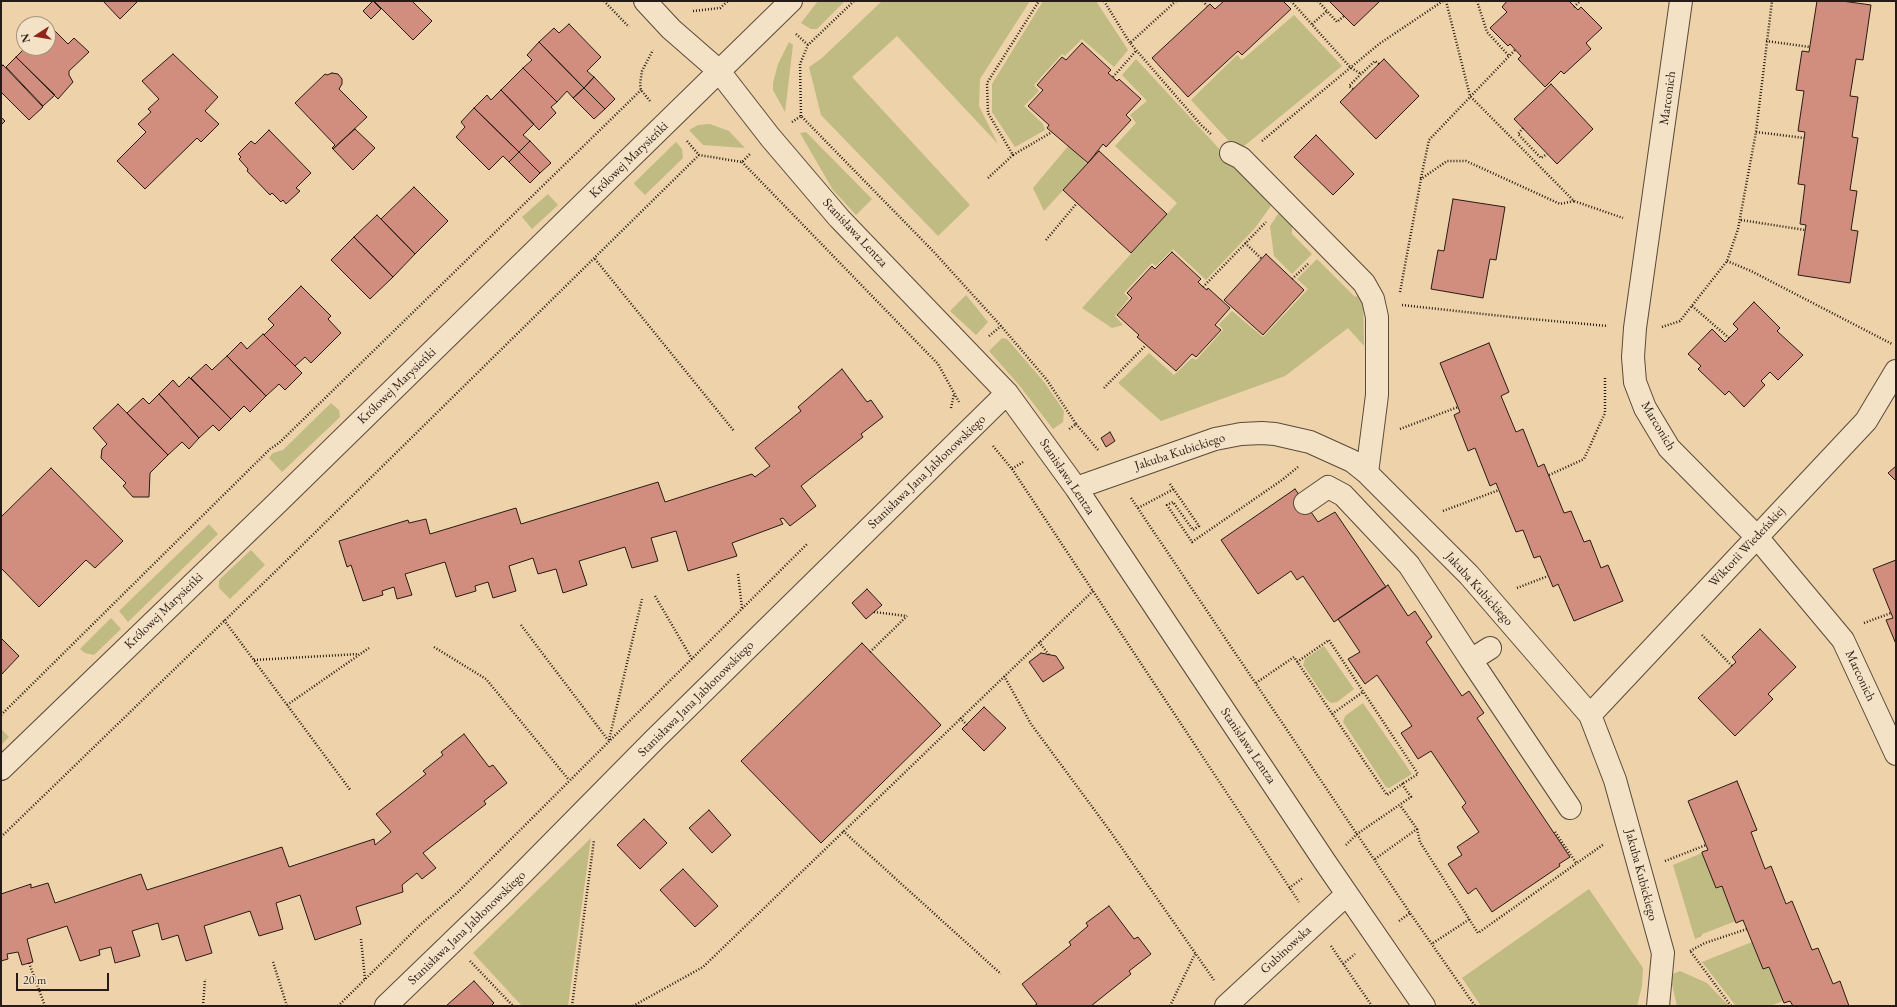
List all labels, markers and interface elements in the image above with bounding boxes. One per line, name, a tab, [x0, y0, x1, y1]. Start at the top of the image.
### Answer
north arrow	[16, 16, 56, 56]
text: N	[17, 32, 33, 44]
street label: Marconich	[1656, 70, 1680, 126]
street label: Królowej Marysieńki	[586, 119, 672, 201]
street label: Stanisława Lentza	[819, 195, 891, 271]
street label: Królowej Marysieńki	[354, 345, 440, 427]
street label: Marconich	[1637, 399, 1679, 453]
street label: Stanisława Jana Jabłonowskiego	[865, 412, 989, 532]
street label: Jakuba Kubickiego	[1133, 430, 1227, 474]
street label: Stanisława Lentza	[1036, 436, 1098, 518]
street label: Wiktorii Wiedeńskiej	[1706, 503, 1788, 591]
street label: Jakuba Kubickiego	[1442, 549, 1516, 629]
street label: Królowej Marysieńki	[121, 570, 207, 652]
street label: Stanisława Jana Jabłonowskiego	[635, 638, 757, 760]
street label: Marconich	[1841, 648, 1879, 704]
street label: Stanisława Lentza	[1217, 705, 1279, 787]
street label: Jakuba Kubickiego	[1621, 828, 1661, 922]
street label: Stanisława Jana Jabłonowskiego	[405, 868, 529, 988]
street label: Gubinowska	[1257, 923, 1315, 977]
scale bar	[18, 965, 111, 991]
text: 20 m	[23, 972, 46, 988]

